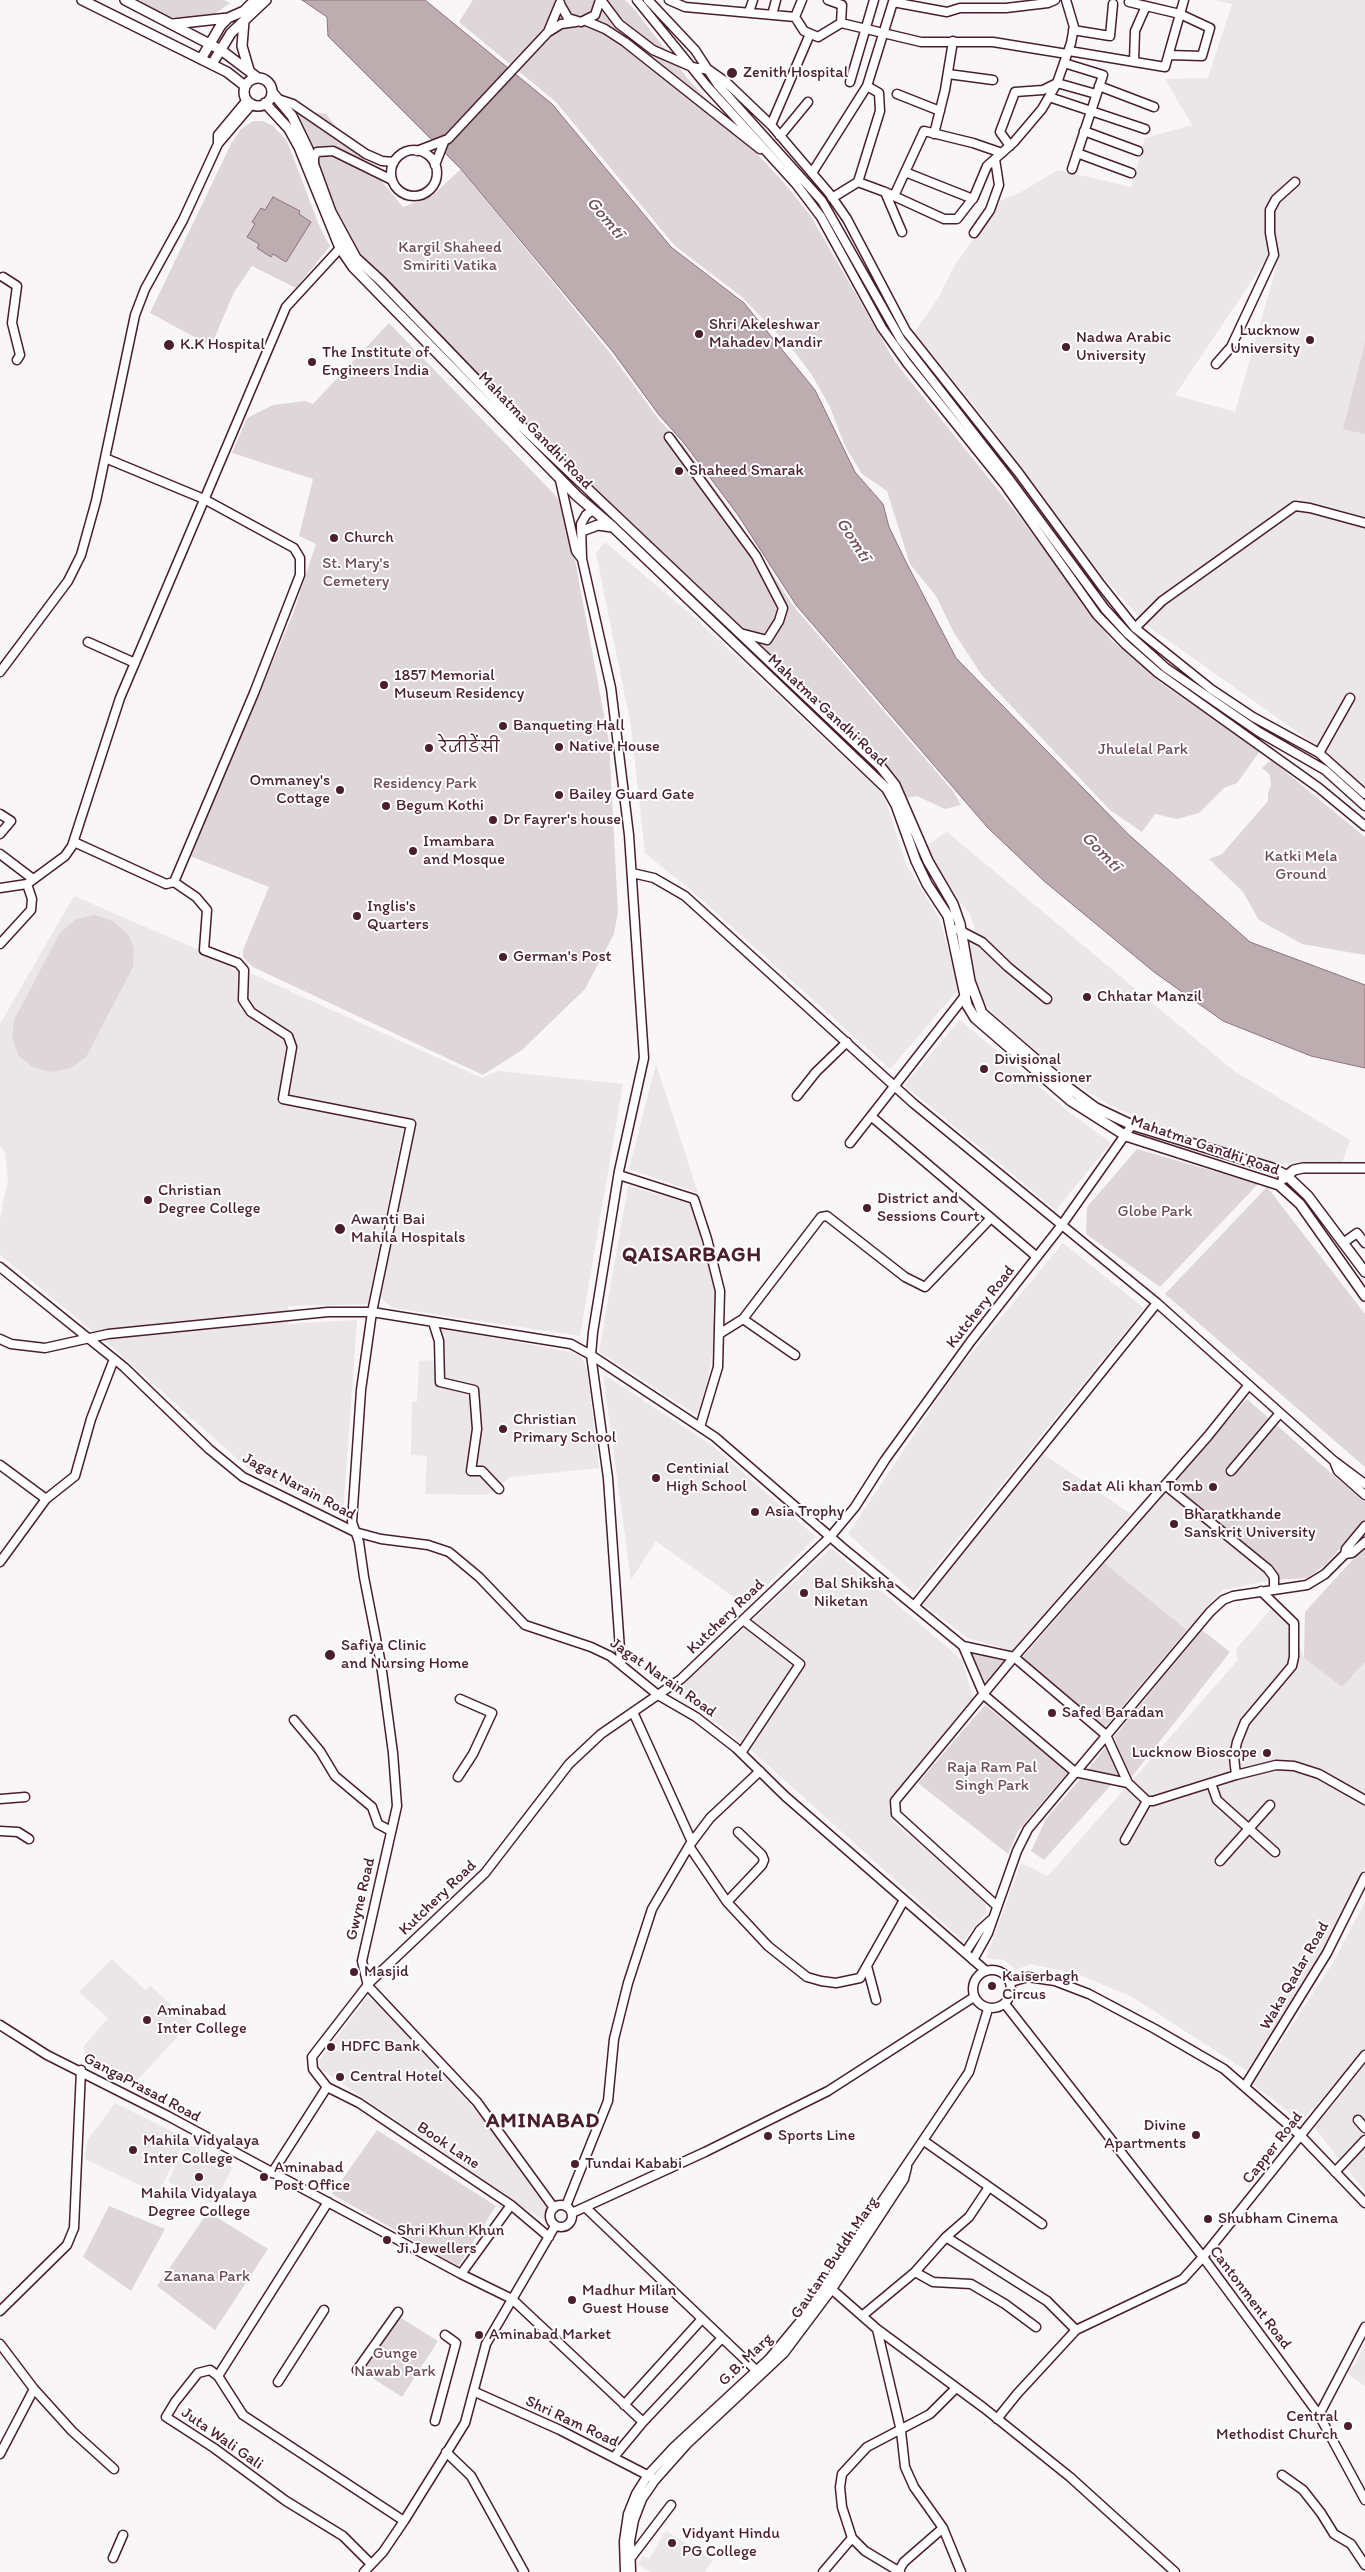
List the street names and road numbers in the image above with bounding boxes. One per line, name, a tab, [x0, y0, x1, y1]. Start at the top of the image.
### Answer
street label: Mahatma Gandhi Road	[474, 368, 596, 494]
street label: Mahatma Gandhi Road	[763, 651, 891, 771]
street label: Mahatma Gandhi Road	[1128, 1111, 1282, 1181]
street label: Kutchery Road	[943, 1262, 1019, 1352]
street label: Jagat Narain Road	[239, 1449, 359, 1525]
street label: Kutchery Road	[683, 1575, 769, 1659]
street label: Jagat Narain Road	[606, 1634, 720, 1722]
street label: Gwyne Road	[342, 1856, 380, 1942]
street label: Kutchery Road	[395, 1856, 481, 1940]
street label: Waka Qadar Road	[1256, 1918, 1334, 2034]
street label: GangaPrasad Road	[80, 2049, 204, 2127]
street label: Capper Road	[1239, 2108, 1307, 2188]
street label: Book Lane	[413, 2118, 483, 2174]
street label: Gautam Buddh Marg	[787, 2193, 883, 2323]
street label: Cantonment Road	[1205, 2242, 1295, 2354]
street label: G.B. Marg	[715, 2329, 777, 2391]
street label: Shri Ram Road	[522, 2392, 622, 2452]
street label: Juta Wali Gali	[177, 2404, 267, 2474]

